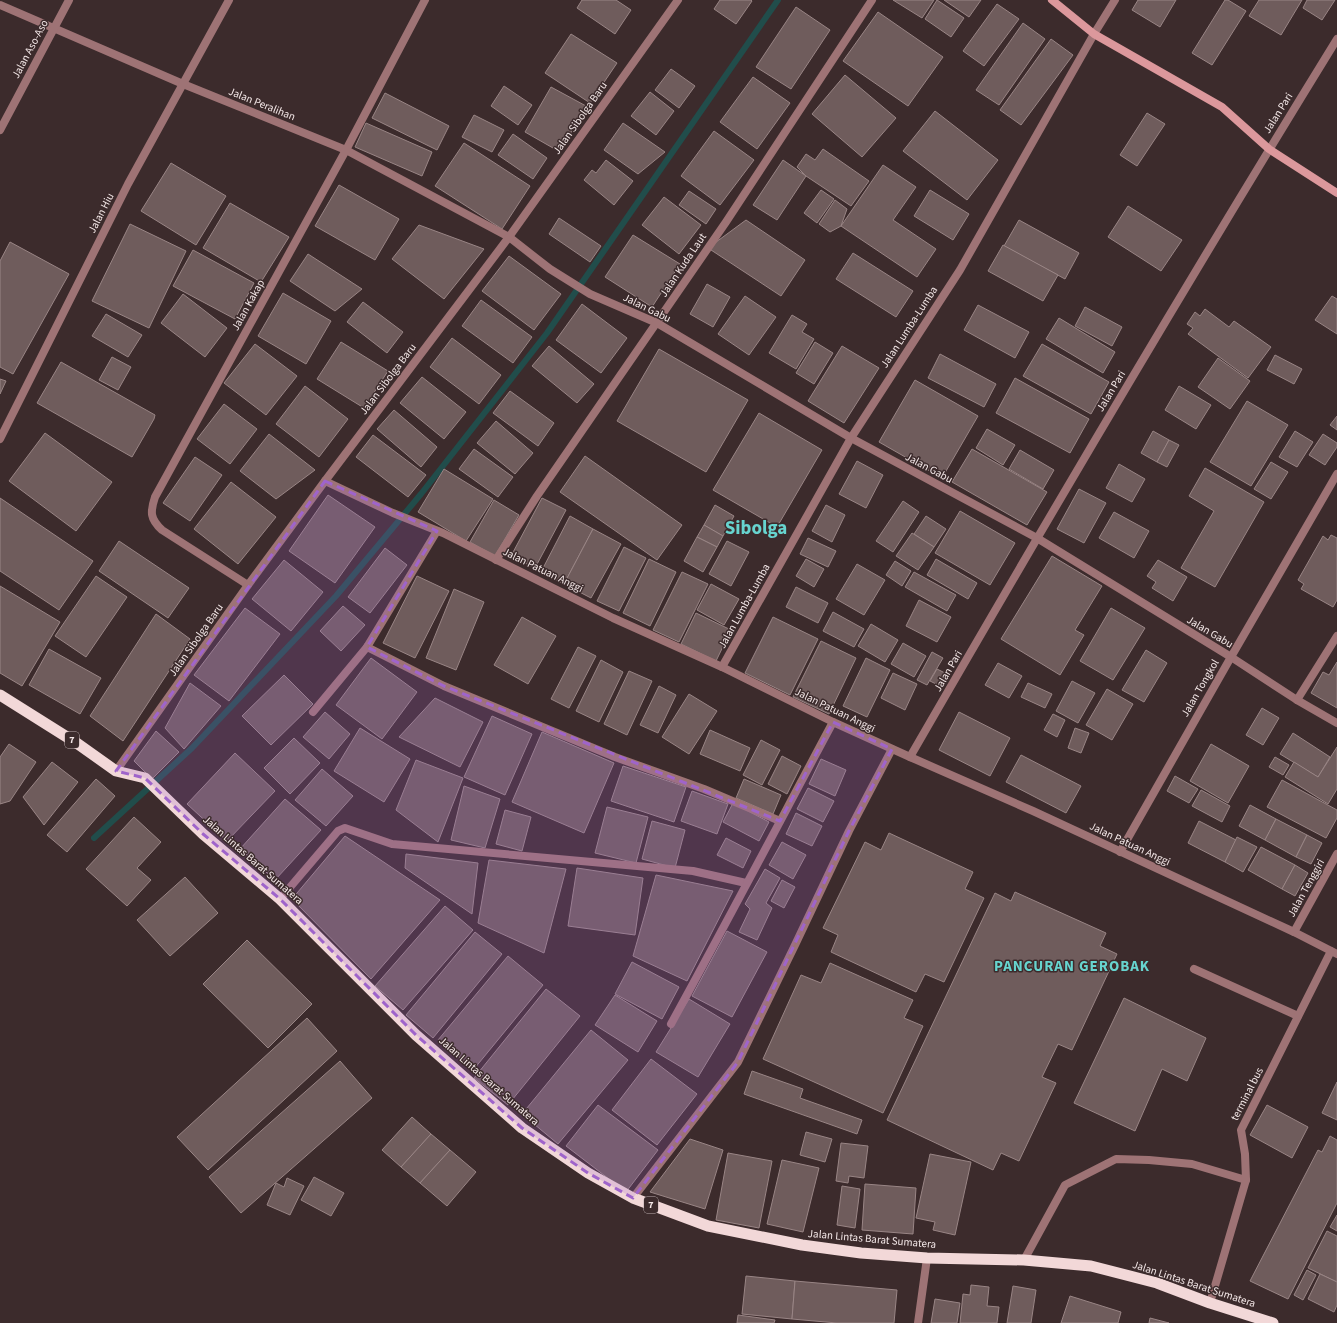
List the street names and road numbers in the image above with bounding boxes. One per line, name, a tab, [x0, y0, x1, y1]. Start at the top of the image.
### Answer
street label: Jalan Aso-Aso	[8, 17, 52, 81]
street label: Jalan Sibolga Baru	[549, 79, 611, 157]
street label: Jalan Peralihan	[226, 84, 298, 124]
street label: Jalan Pari	[1260, 90, 1296, 136]
street label: Jalan Hiu	[84, 190, 118, 236]
street label: Jalan Kuda Laut	[656, 230, 710, 300]
street label: Jalan Kakap	[228, 277, 268, 333]
street label: Jalan Lumba-Lumba	[877, 283, 941, 371]
street label: Jalan Gabu	[620, 290, 674, 326]
street label: Jalan Sibolga Baru	[356, 340, 420, 418]
street label: Jalan Pari	[1093, 368, 1129, 414]
street label: Jalan Gabu	[903, 449, 955, 487]
street label: Jalan Patuan Anggi	[500, 544, 586, 596]
street label: Jalan Lumba-Lumba	[715, 561, 773, 651]
street label: Jalan Sibolga Baru	[165, 601, 227, 679]
street label: Jalan Gabu	[1184, 612, 1236, 652]
street label: Jalan Pari	[930, 648, 966, 694]
street label: Jalan Tongkol	[1177, 656, 1223, 720]
street label: Jalan Patuan Anggi	[792, 684, 878, 736]
road number: 7	[65, 732, 79, 748]
street label: Jalan Lintas Barat Sumatera	[200, 812, 306, 908]
street label: Jalan Patuan Anggi	[1087, 819, 1173, 869]
street label: Jalan Tenggiri	[1284, 856, 1328, 920]
street label: Jalan Lintas Barat Sumatera	[436, 1033, 542, 1129]
street label: terminal bus	[1227, 1064, 1267, 1123]
road number: 7	[644, 1197, 658, 1213]
street label: Jalan Lintas Barat Sumatera	[807, 1226, 937, 1252]
street label: Jalan Lintas Barat Sumatera	[1130, 1257, 1258, 1311]

